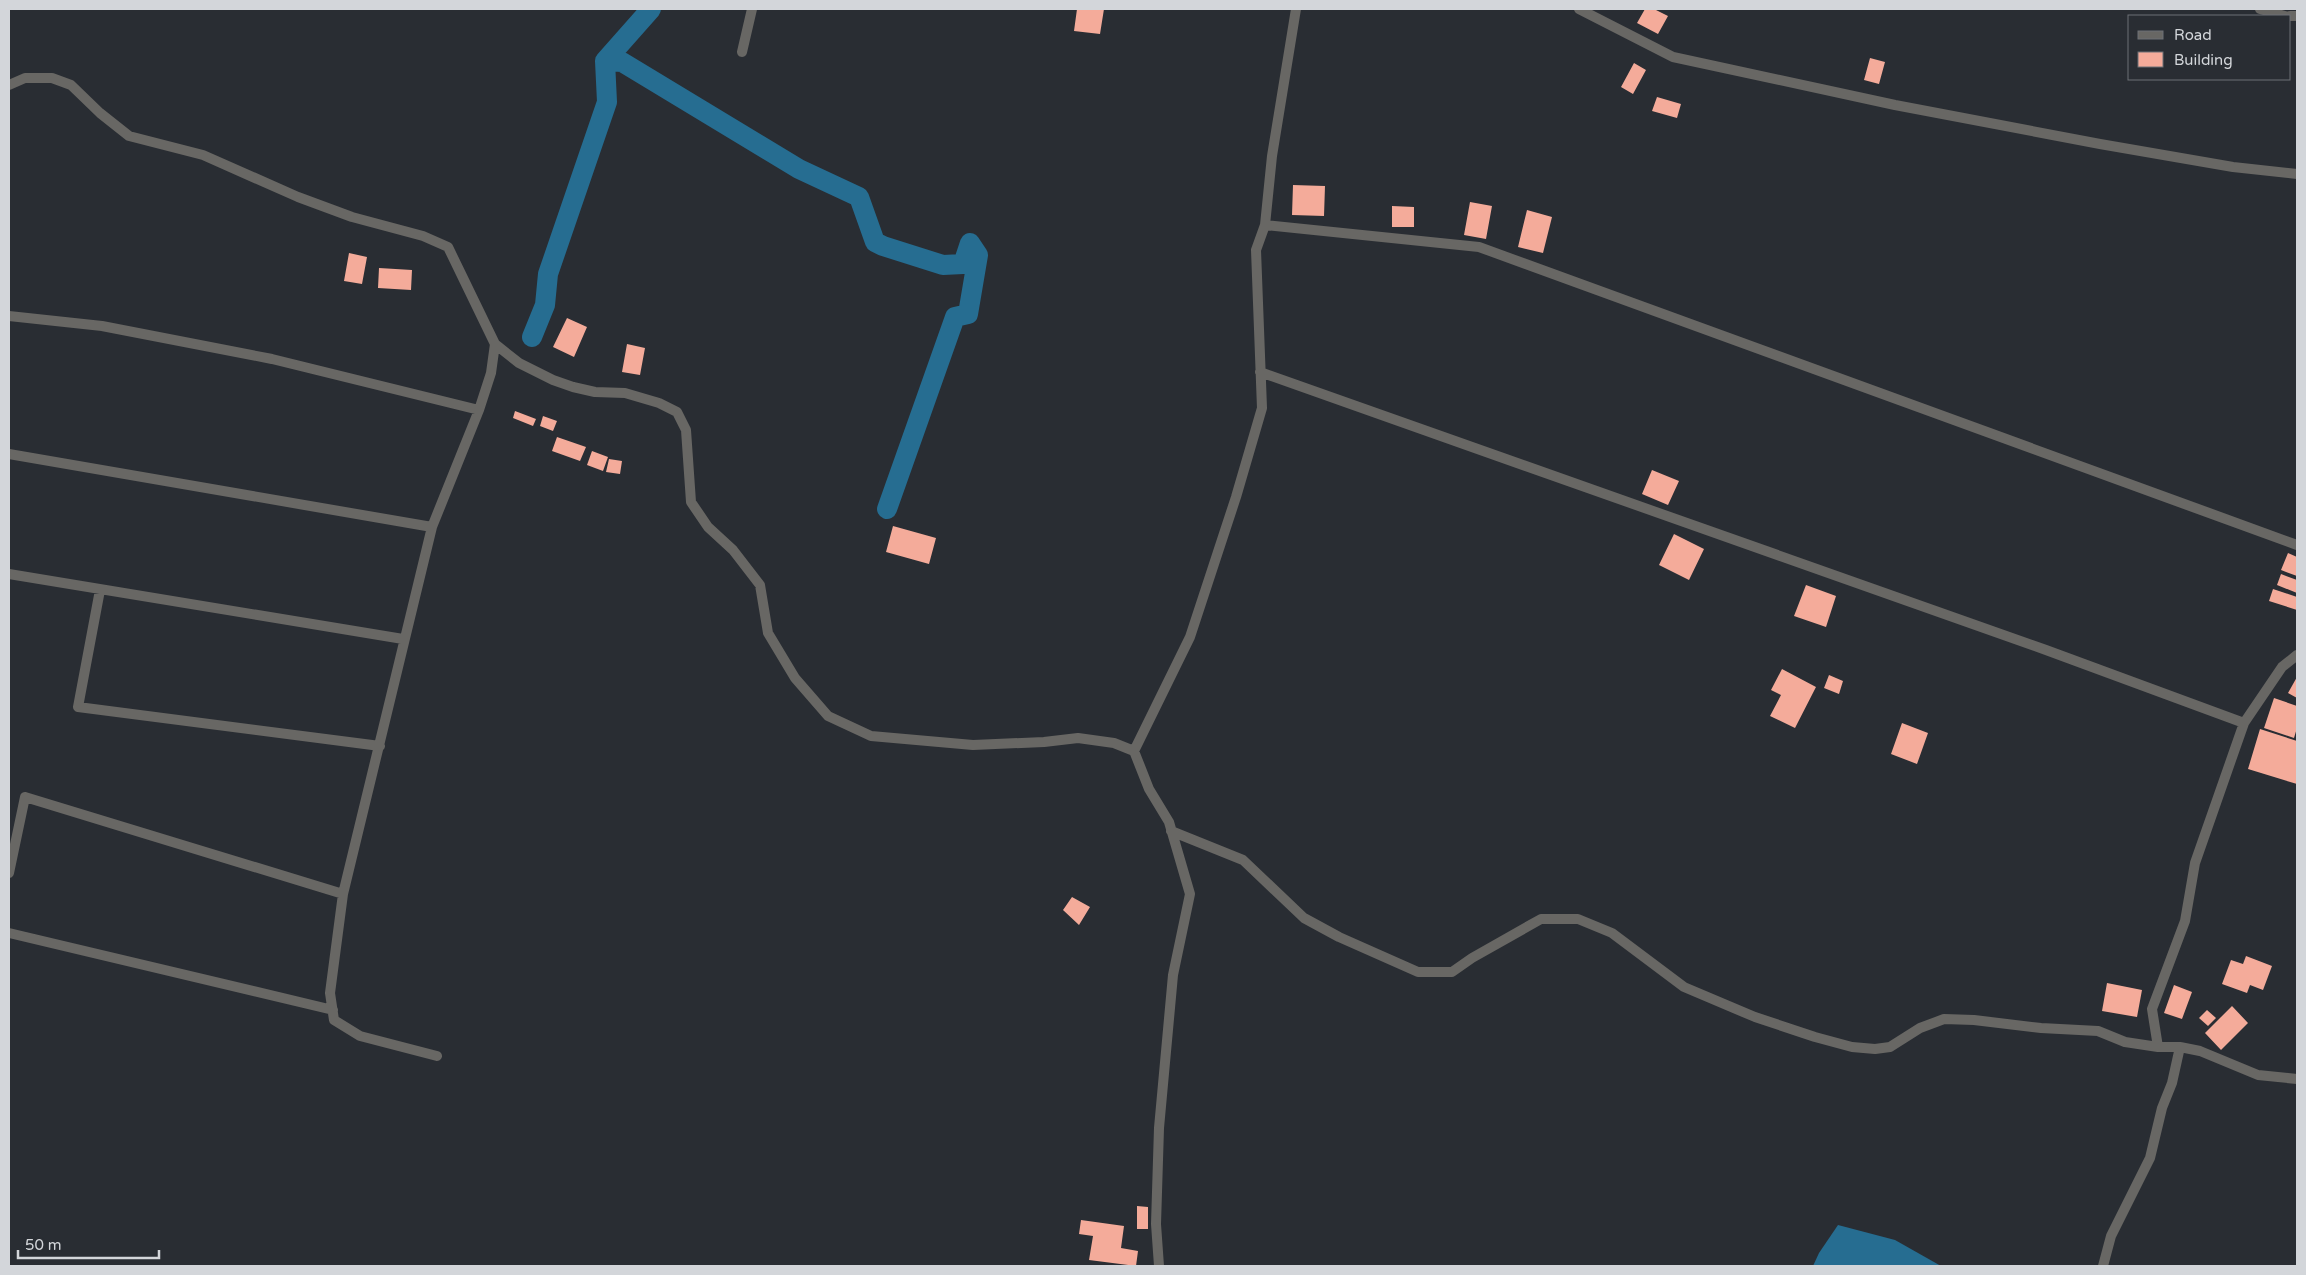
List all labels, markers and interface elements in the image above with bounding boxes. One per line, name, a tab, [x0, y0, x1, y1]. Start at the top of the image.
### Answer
legend	[2128, 15, 2291, 80]
text: Road	[2174, 26, 2212, 44]
text: Building	[2174, 51, 2233, 69]
scale bar	[18, 1228, 159, 1260]
text: 50 m	[25, 1236, 62, 1254]

